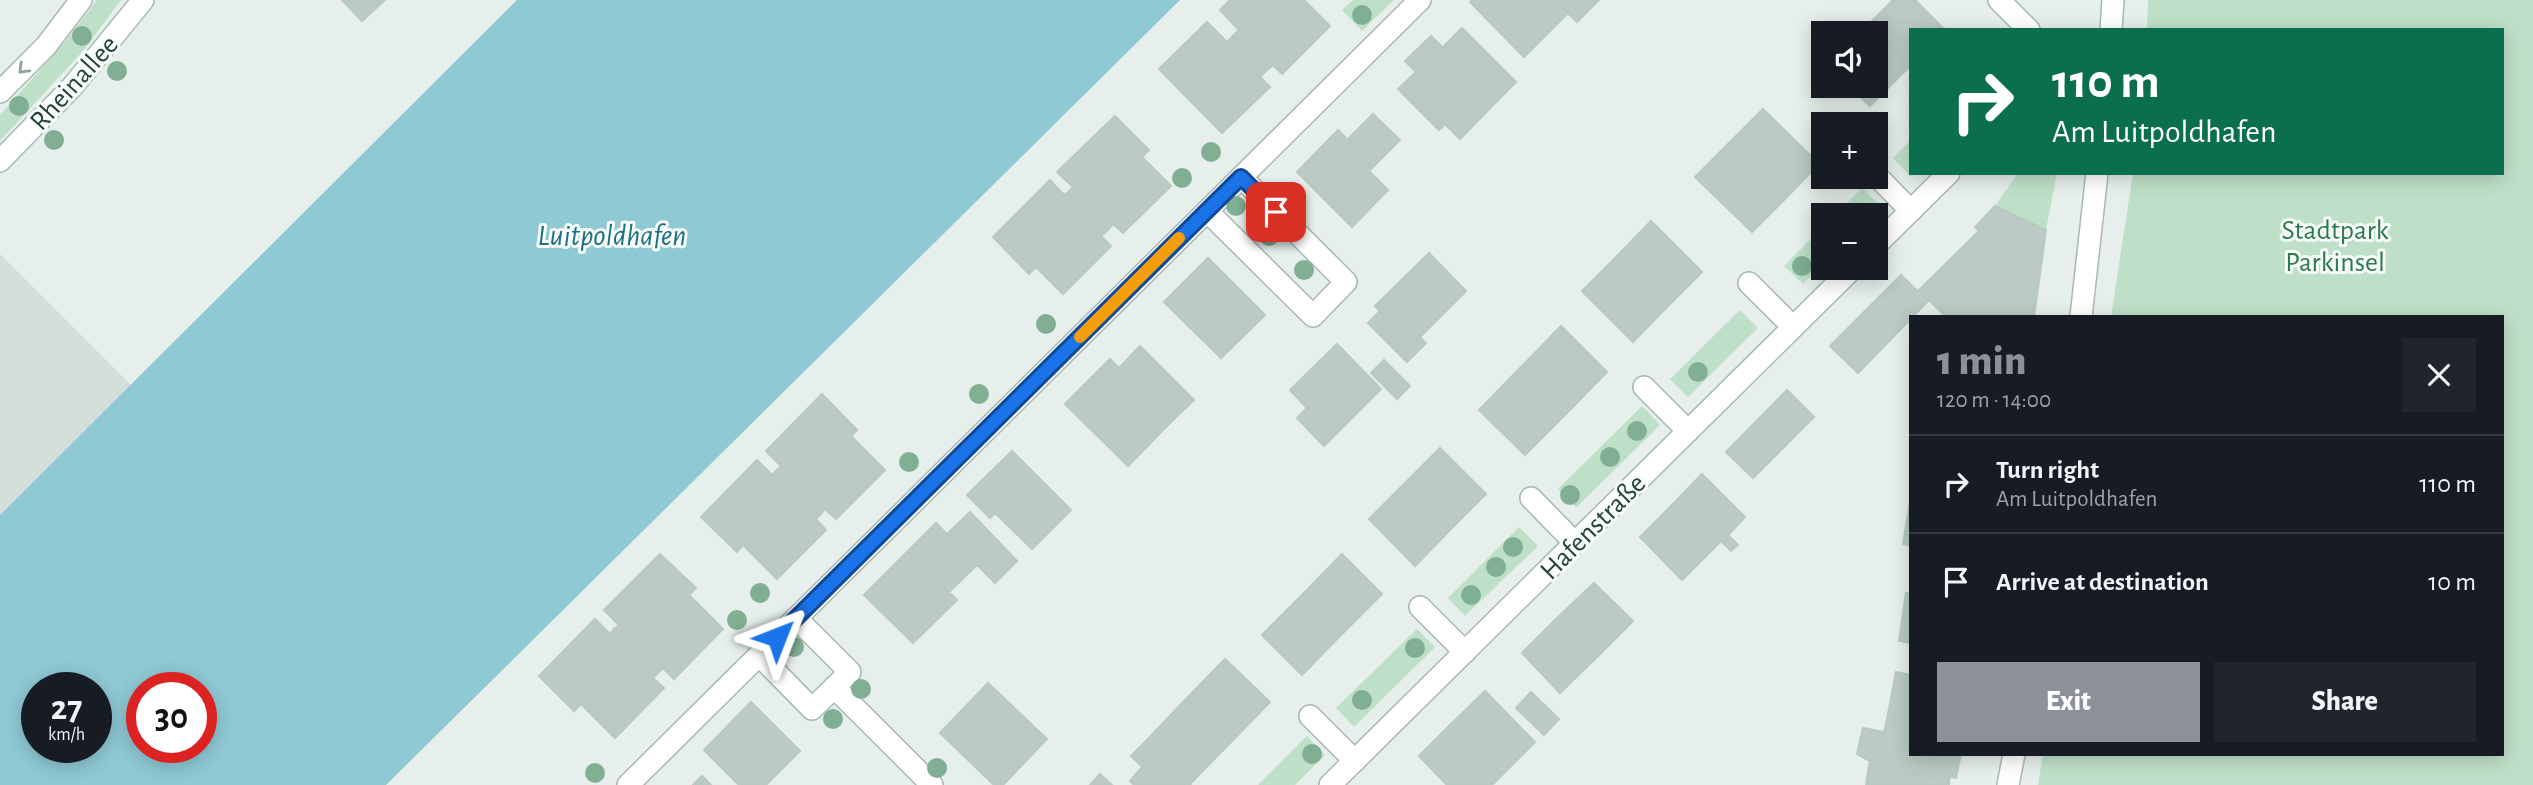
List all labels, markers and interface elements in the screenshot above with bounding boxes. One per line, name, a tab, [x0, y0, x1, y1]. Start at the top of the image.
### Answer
map controls	[1811, 21, 1888, 280]
button: sound	[1811, 21, 1888, 98]
street label: Rheinallee	[25, 31, 124, 136]
icon: right	[1937, 56, 2028, 147]
text: 110 m	[2052, 58, 2160, 107]
one-way arrow	[19, 61, 31, 73]
button: +	[1811, 112, 1888, 189]
text: Am Luitpoldhafen	[2052, 116, 2277, 148]
pin	[1246, 182, 1306, 242]
icon: arrive	[1257, 193, 1295, 231]
button: −	[1811, 203, 1888, 280]
park label: Stadtpark Parkinsel	[2281, 217, 2389, 277]
water label: Luitpoldhafen	[538, 221, 686, 251]
button: close	[2402, 338, 2476, 412]
text: 1 min	[1937, 340, 2026, 382]
text: 120 m · 14:00	[1937, 389, 2051, 412]
text: Turn right	[1996, 457, 2099, 483]
icon: right	[1937, 465, 1975, 503]
street label: Hafenstraße	[1535, 469, 1651, 585]
text: 110 m	[2419, 471, 2476, 497]
text: Am Luitpoldhafen	[1996, 488, 2157, 511]
icon: arrive	[1937, 563, 1975, 601]
text: Arrive at destination	[1996, 569, 2209, 595]
text: 10 m	[2428, 569, 2476, 595]
position arrow	[740, 600, 814, 674]
button: Exit	[1937, 662, 2200, 742]
button: Share	[2214, 662, 2476, 742]
speed limit sign: 30	[126, 672, 217, 763]
text: 27	[51, 691, 82, 726]
text: km/h	[48, 726, 85, 744]

